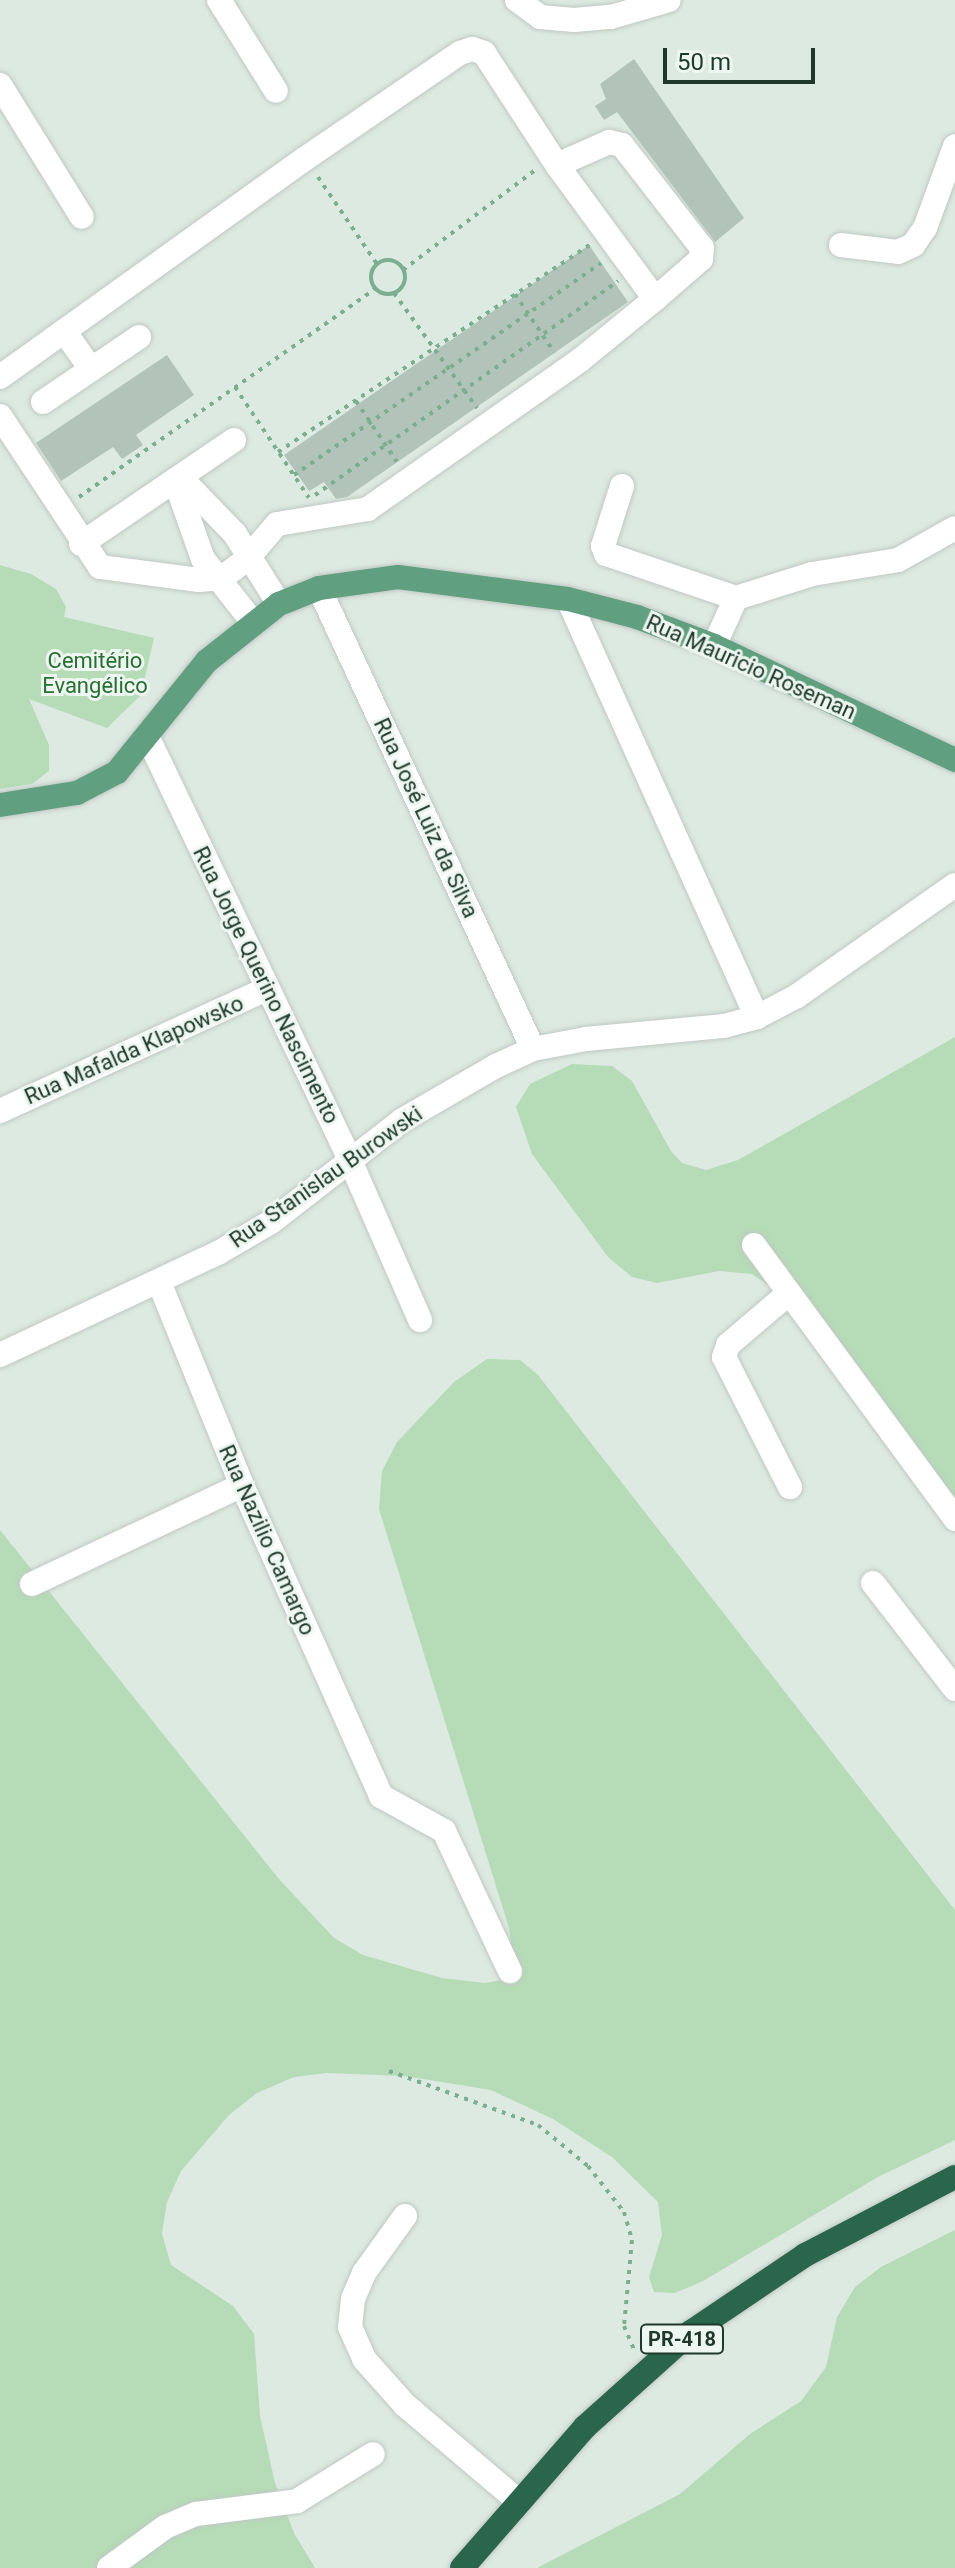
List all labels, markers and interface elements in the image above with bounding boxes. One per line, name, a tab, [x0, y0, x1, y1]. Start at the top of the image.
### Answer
scale bar	[667, 32, 819, 82]
text: 50 m	[677, 48, 731, 76]
street label: Rua Mauricio Roseman	[642, 609, 860, 725]
park label: Cemitério Evangélico	[42, 647, 148, 698]
street label: Rua José Luiz da Silva	[368, 714, 484, 922]
street label: Rua Jorge Querino Nascimento	[187, 842, 345, 1128]
street label: Rua Mafalda Klapowsko	[21, 990, 247, 1110]
street label: Rua Stanislau Burowski	[225, 1100, 427, 1254]
street label: Rua Nazilio Camargo	[213, 1441, 321, 1639]
road number: PR-418	[638, 2323, 726, 2355]

